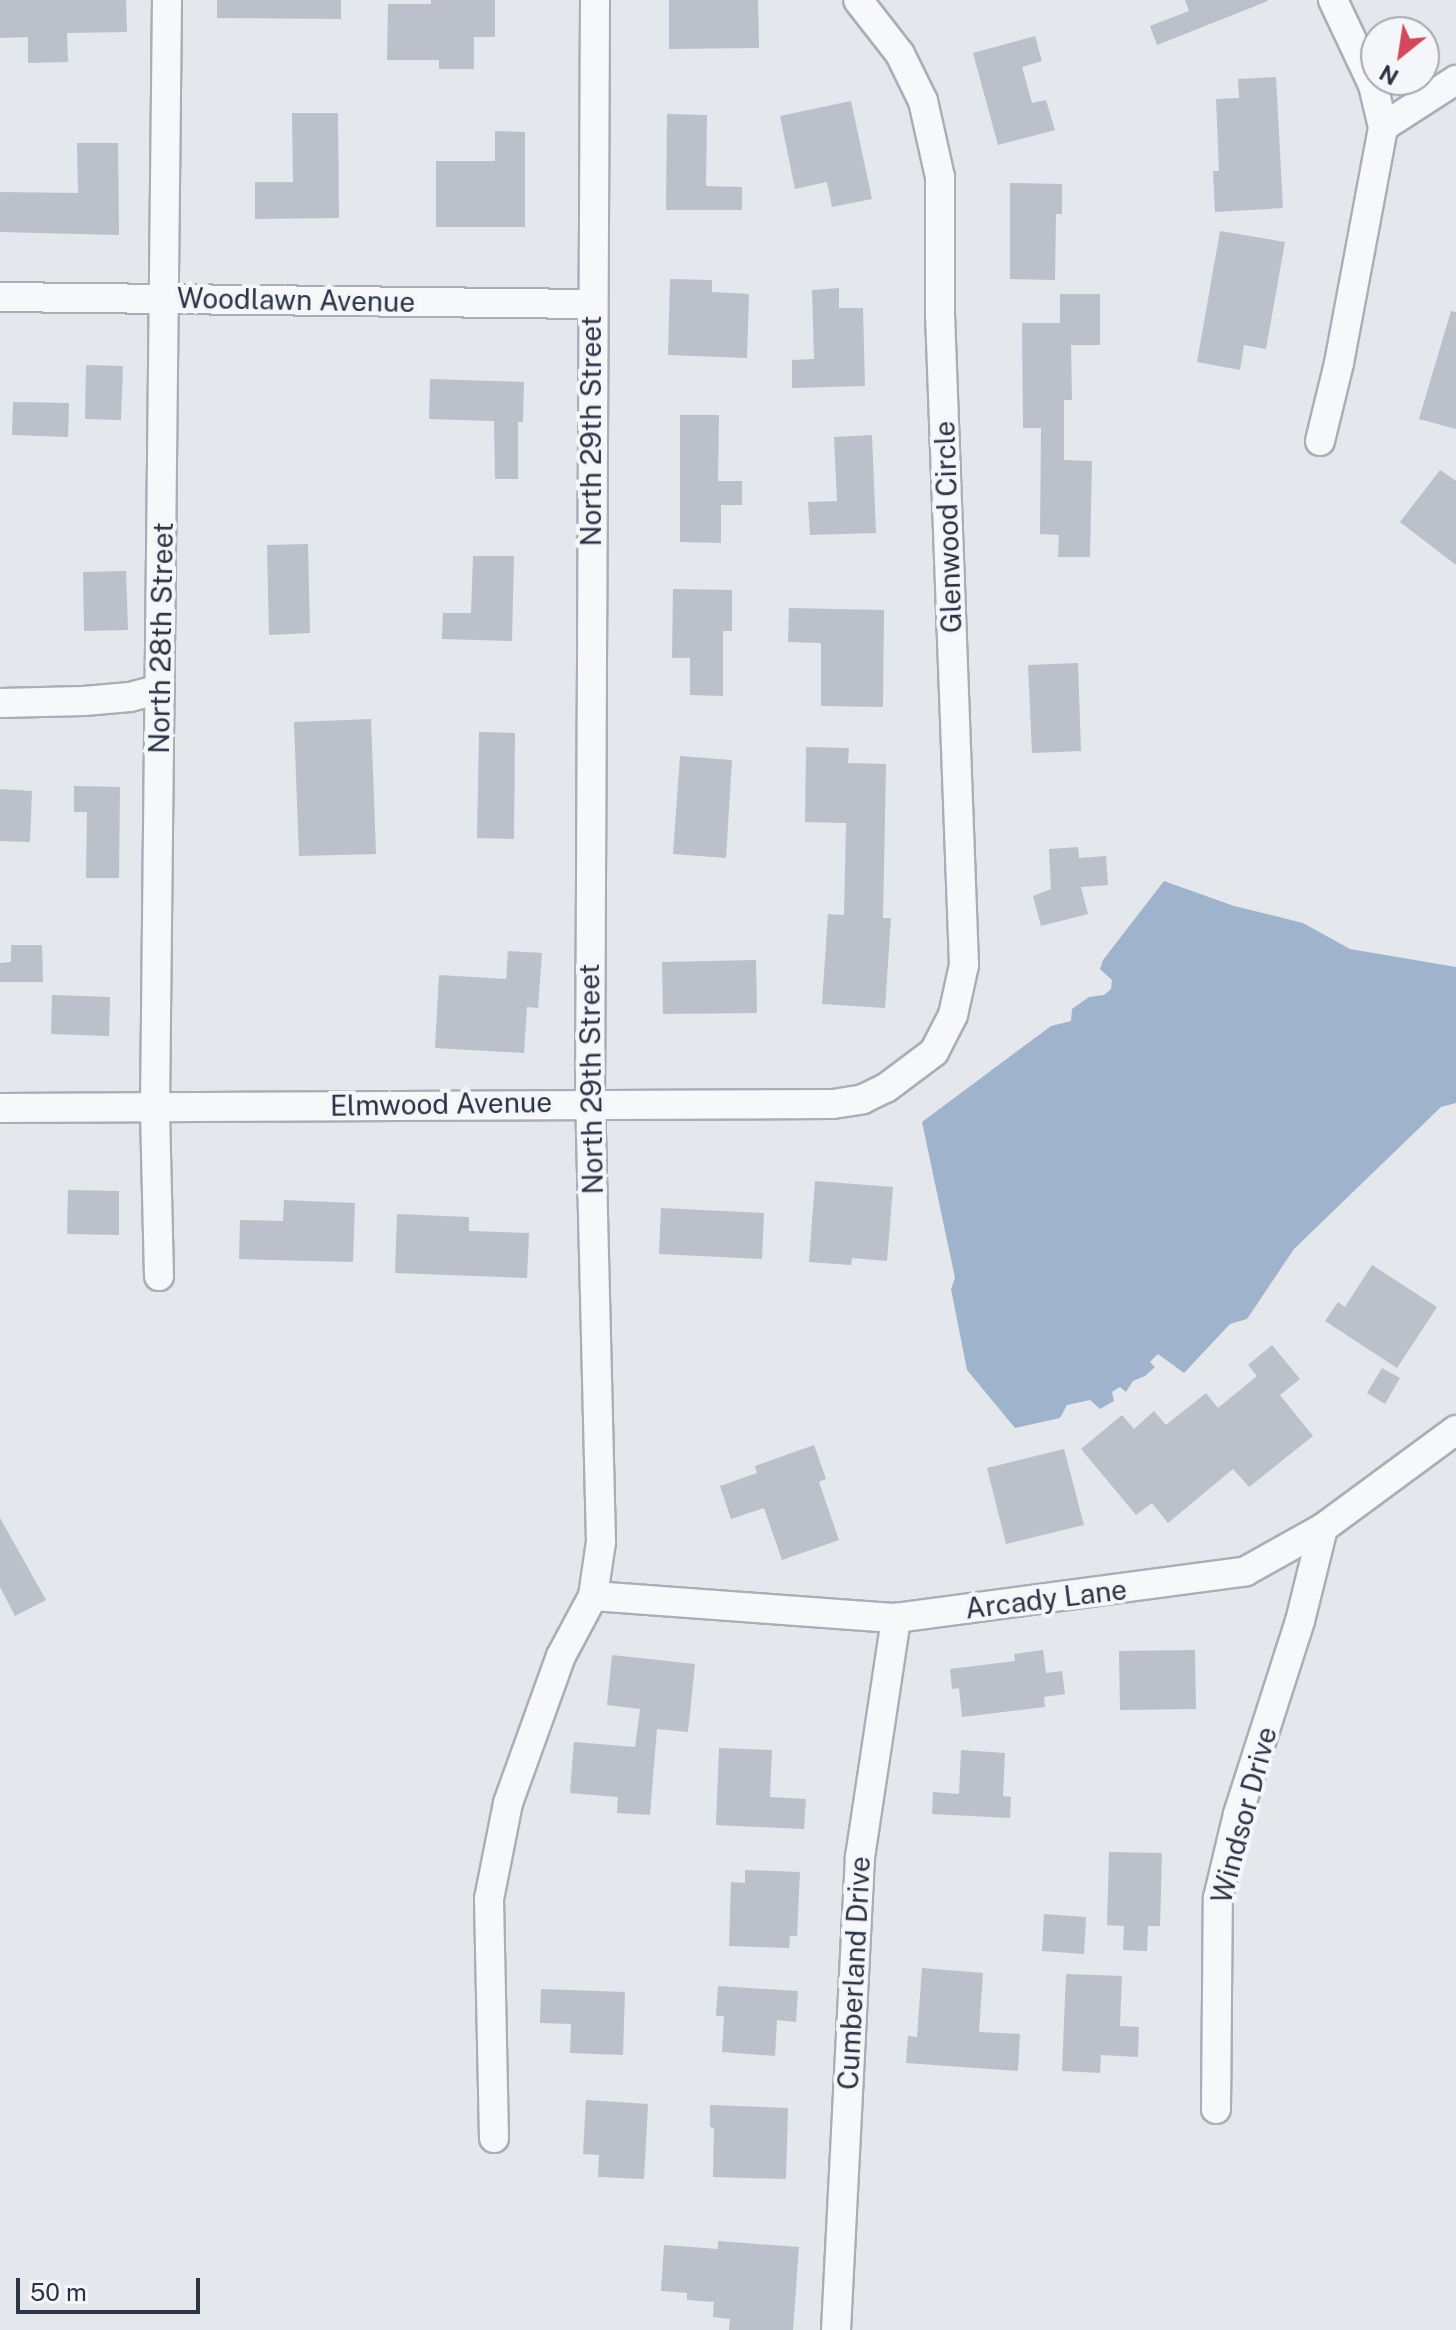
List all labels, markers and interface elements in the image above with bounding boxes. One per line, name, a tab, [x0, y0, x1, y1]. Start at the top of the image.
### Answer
north arrow	[1360, 16, 1440, 96]
text: N	[1375, 59, 1403, 91]
street label: Woodlawn Avenue	[177, 281, 415, 319]
street label: North 29th Street	[574, 316, 608, 546]
street label: Glenwood Circle	[928, 420, 968, 634]
street label: North 28th Street	[142, 522, 180, 754]
street label: North 29th Street	[572, 963, 610, 1195]
street label: Elmwood Avenue	[330, 1085, 552, 1123]
street label: Arcady Lane	[963, 1572, 1129, 1626]
street label: Windsor Drive	[1204, 1723, 1284, 1907]
street label: Cumberland Drive	[831, 1855, 877, 2091]
scale bar	[20, 2262, 204, 2312]
text: 50 m	[30, 2278, 87, 2306]

